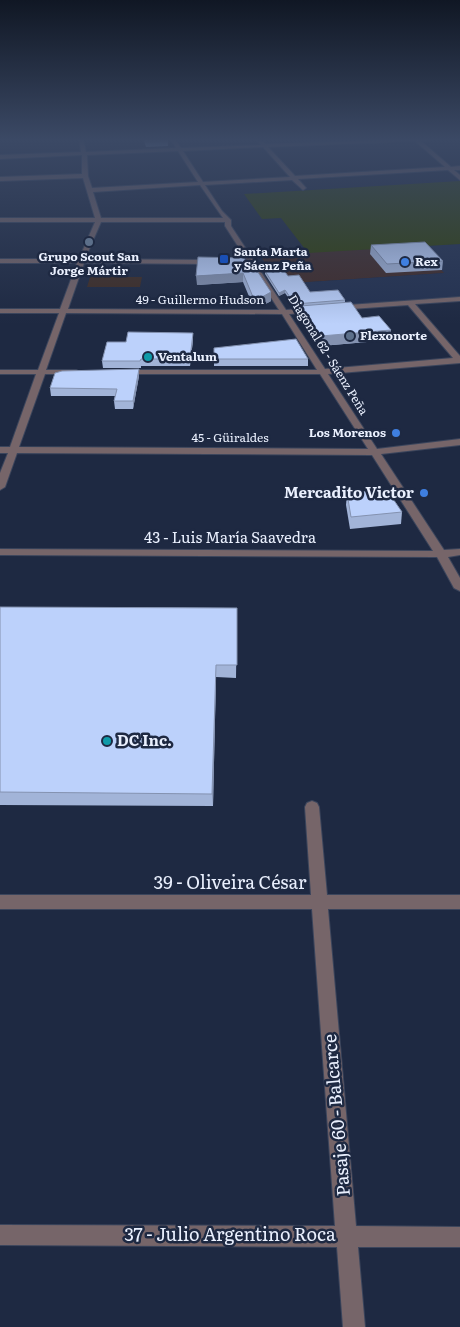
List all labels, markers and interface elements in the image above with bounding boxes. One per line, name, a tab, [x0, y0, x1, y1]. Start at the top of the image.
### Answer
marker: Grupo Scout San Jorge Mártir	[83, 236, 95, 248]
place label: Santa Marta y Sáenz Peña	[234, 242, 311, 274]
place label: Grupo Scout San Jorge Mártir	[39, 247, 140, 279]
place label: Rex	[415, 252, 438, 270]
marker: Santa Marta y Sáenz Peña	[218, 253, 230, 265]
marker: Rex	[399, 256, 411, 268]
street label: 49 - Guillermo Hudson	[136, 290, 264, 308]
street label: Diagonal 62 - Sáenz Peña	[284, 291, 374, 419]
place label: Flexonorte	[360, 326, 427, 344]
marker: Flexonorte	[344, 330, 356, 342]
place label: Ventalum	[158, 347, 217, 365]
marker: Ventalum	[142, 351, 154, 363]
place label: Los Morenos	[309, 423, 386, 441]
marker: Los Morenos	[390, 427, 402, 439]
street label: 45 - Güiraldes	[191, 428, 269, 446]
place label: Mercadito Victor	[284, 480, 414, 503]
marker: Mercadito Victor	[418, 487, 430, 499]
street label: 43 - Luis María Saavedra	[144, 525, 317, 548]
place label: DC Inc.	[117, 728, 172, 751]
marker: DC Inc.	[101, 735, 113, 747]
street label: 39 - Oliveira César	[154, 868, 307, 895]
street label: Pasaje 60 - Balcarce	[315, 1033, 356, 1197]
street label: 37 - Julio Argentino Roca	[124, 1220, 336, 1247]

